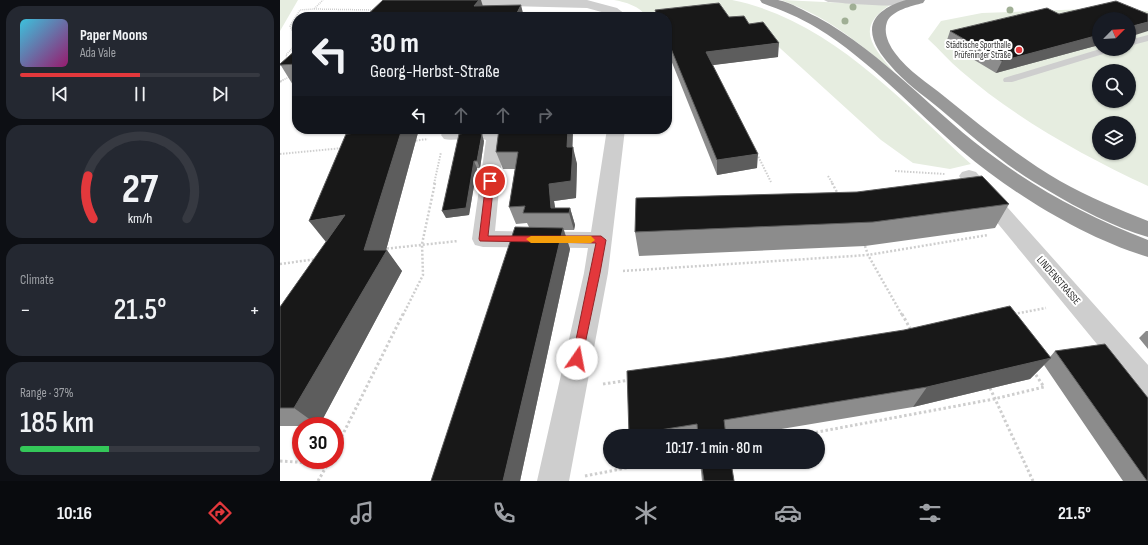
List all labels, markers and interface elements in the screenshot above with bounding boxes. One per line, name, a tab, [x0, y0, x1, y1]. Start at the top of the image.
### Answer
north arrow	[1092, 12, 1136, 56]
map controls	[1092, 12, 1136, 160]
text: Paper Moons	[80, 26, 148, 45]
text: 30 m	[370, 27, 419, 60]
icon: left	[304, 28, 356, 80]
place label: Städtische Sporthalle Prüfeninger Straße	[946, 40, 1011, 61]
text: Ada Vale	[80, 45, 116, 61]
marker: Städtische Sporthalle Prüfeninger Straße	[1014, 45, 1024, 55]
text: Georg-Herbst-Straße	[370, 61, 500, 82]
button: search	[1092, 64, 1136, 108]
icon: previous	[49, 83, 71, 105]
icon: pause	[129, 83, 151, 105]
icon: next	[209, 83, 231, 105]
icon: left	[408, 104, 430, 126]
icon: ahead	[450, 104, 472, 126]
icon: ahead	[492, 104, 514, 126]
icon: right	[534, 104, 556, 126]
button: layers	[1092, 116, 1136, 160]
pin	[473, 164, 507, 198]
text: 27	[122, 165, 159, 214]
icon: arrive	[479, 170, 501, 192]
text: km/h	[128, 210, 152, 227]
street label: LINDENSTRASSE	[1034, 253, 1083, 307]
text: Climate	[20, 272, 54, 288]
text: 21.5°	[113, 292, 167, 328]
text: −	[20, 297, 31, 324]
text: +	[249, 297, 260, 324]
position arrow	[556, 338, 598, 380]
text: Range · 37%	[20, 385, 74, 401]
text: 185 km	[20, 405, 94, 441]
speed limit sign: 30	[292, 417, 344, 469]
text: 10:17 · 1 min · 80 m	[666, 439, 762, 458]
icon: directions	[206, 499, 234, 527]
icon: music	[348, 499, 376, 527]
icon: phone	[490, 499, 518, 527]
icon: climate	[632, 499, 660, 527]
icon: car	[774, 499, 802, 527]
icon: filters	[916, 499, 944, 527]
text: 10:16	[57, 503, 92, 524]
text: 21.5°	[1058, 503, 1091, 524]

